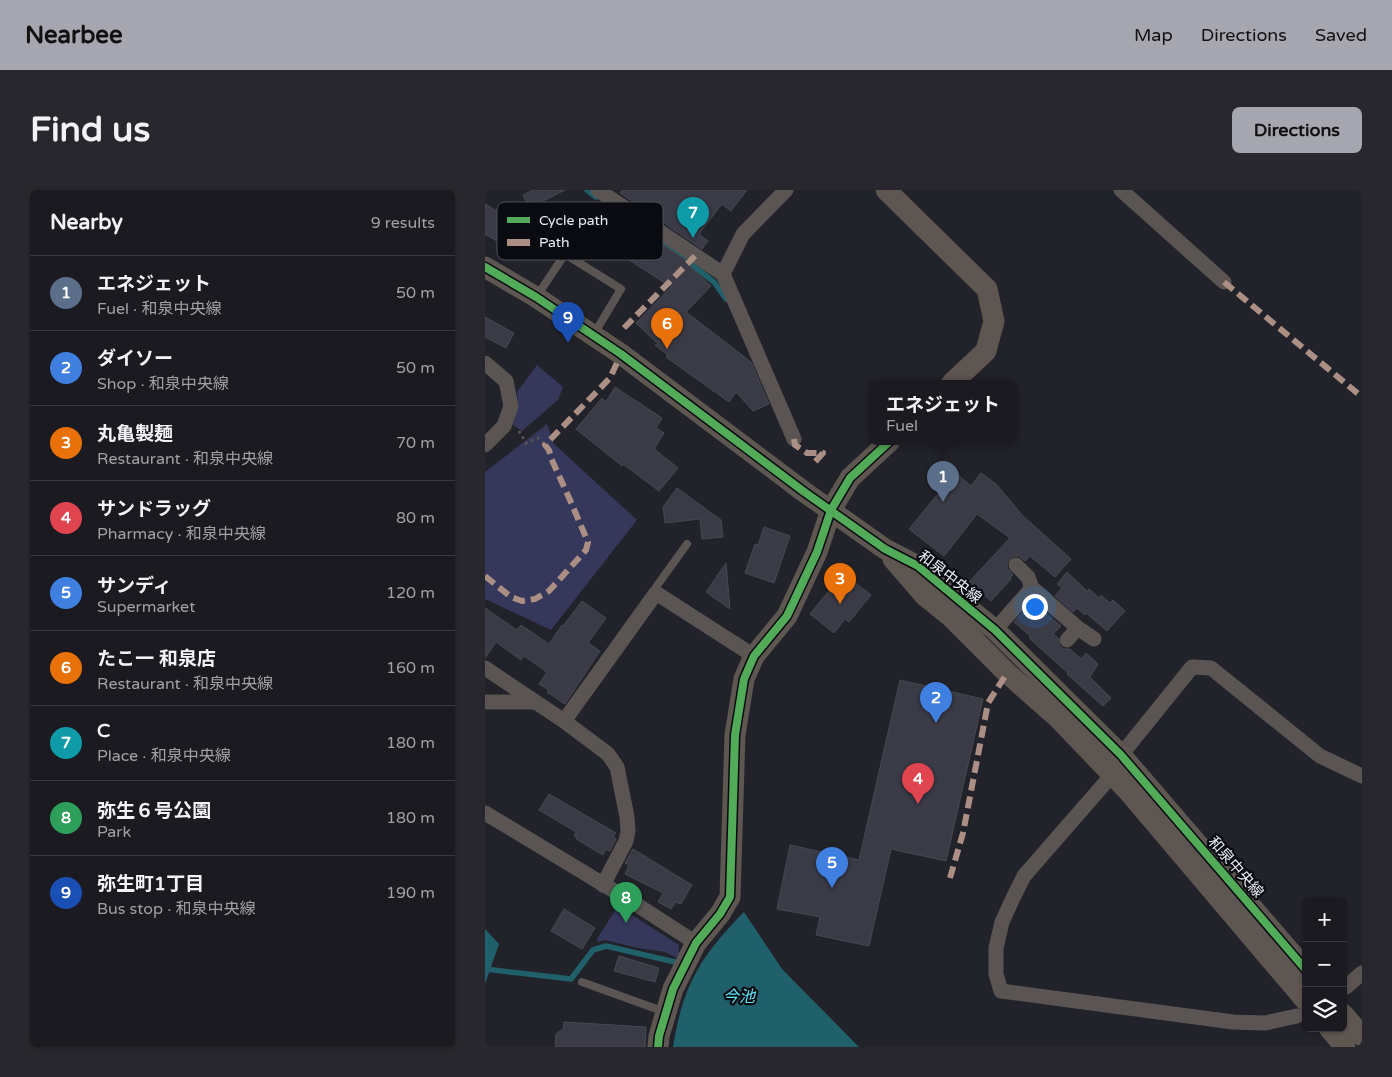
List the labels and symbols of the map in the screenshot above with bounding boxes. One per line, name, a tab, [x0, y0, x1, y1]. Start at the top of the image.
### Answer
pin: 7	[677, 197, 709, 238]
legend	[497, 202, 663, 260]
text: Cycle path	[539, 212, 608, 229]
text: Path	[539, 234, 570, 251]
pin: 9	[552, 302, 584, 343]
pin: 6	[651, 308, 683, 349]
pin: 1	[927, 461, 959, 502]
street label: 和泉中央線	[915, 547, 985, 607]
pin: 3	[824, 563, 856, 604]
your location	[1022, 594, 1048, 620]
pin: 2	[920, 682, 952, 723]
pin: 4	[902, 763, 934, 804]
street label: 和泉中央線	[1205, 833, 1267, 901]
pin: 5	[816, 847, 848, 888]
pin: 8	[610, 882, 642, 923]
water label: 今池	[723, 987, 757, 1007]

